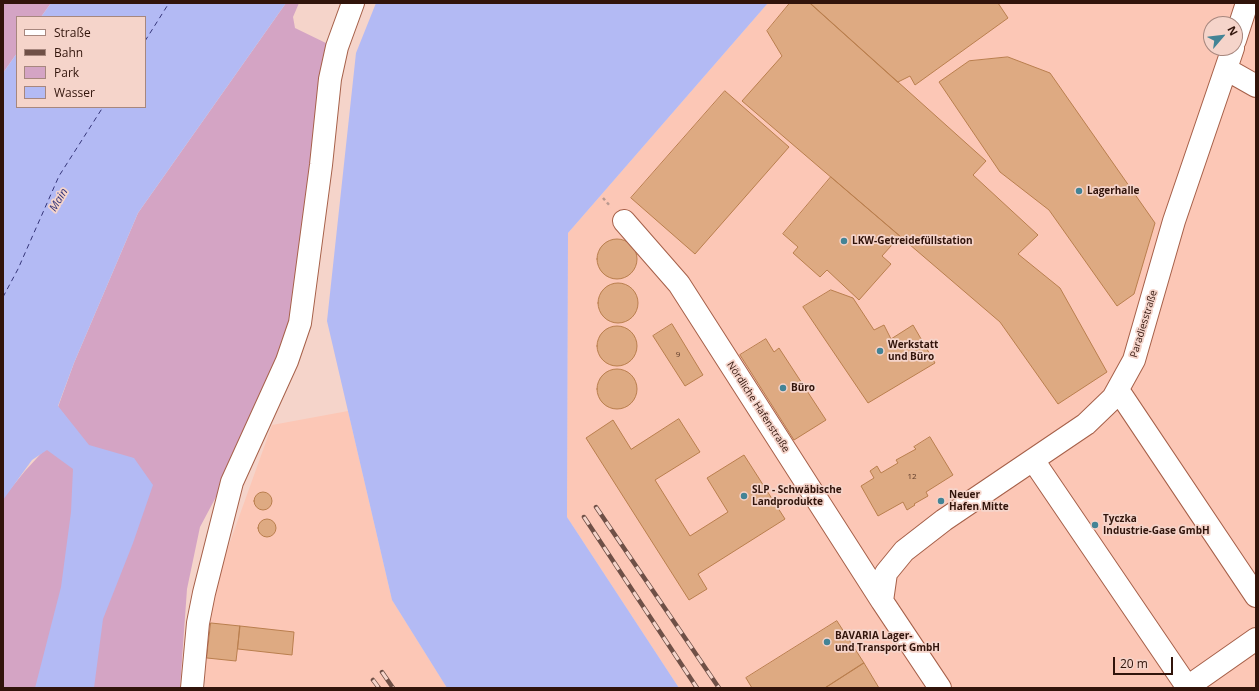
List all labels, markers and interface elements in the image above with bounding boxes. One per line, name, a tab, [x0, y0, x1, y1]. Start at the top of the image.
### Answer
legend	[16, 16, 146, 108]
north arrow	[1203, 16, 1243, 56]
text: N	[1224, 23, 1242, 38]
text: Straße	[54, 24, 91, 41]
text: Bahn	[54, 44, 83, 61]
text: Park	[54, 64, 79, 81]
text: Wasser	[54, 84, 95, 101]
place label: Lagerhalle	[1087, 185, 1139, 197]
water label: Main	[47, 186, 71, 214]
marker: Lagerhalle	[1074, 186, 1084, 196]
place label: LKW-Getreidefüllstation	[852, 235, 972, 247]
marker: LKW-Getreidefüllstation	[839, 236, 849, 246]
street label: Paradiesstraße	[1128, 289, 1160, 359]
place label: Werkstatt und Büro	[888, 339, 938, 362]
marker: Werkstatt und Büro	[875, 346, 885, 356]
house number: 9	[676, 350, 680, 360]
street label: Nördliche Hafenstraße	[724, 359, 792, 455]
place label: Büro	[791, 382, 815, 394]
marker: Büro	[778, 383, 788, 393]
house number: 12	[907, 472, 917, 482]
place label: SLP - Schwäbische Landprodukte	[752, 484, 842, 508]
place label: Neuer Hafen Mitte	[949, 489, 1009, 512]
marker: SLP - Schwäbische Landprodukte	[739, 491, 749, 501]
marker: Neuer Hafen Mitte	[936, 496, 946, 506]
place label: Tyczka Industrie-Gase GmbH	[1103, 513, 1210, 536]
marker: Tyczka Industrie-Gase GmbH	[1090, 520, 1100, 530]
place label: BAVARIA Lager- und Transport GmbH	[835, 630, 940, 654]
marker: BAVARIA Lager- und Transport GmbH	[822, 637, 832, 647]
scale bar	[1115, 649, 1175, 675]
text: 20 m	[1120, 655, 1148, 672]

